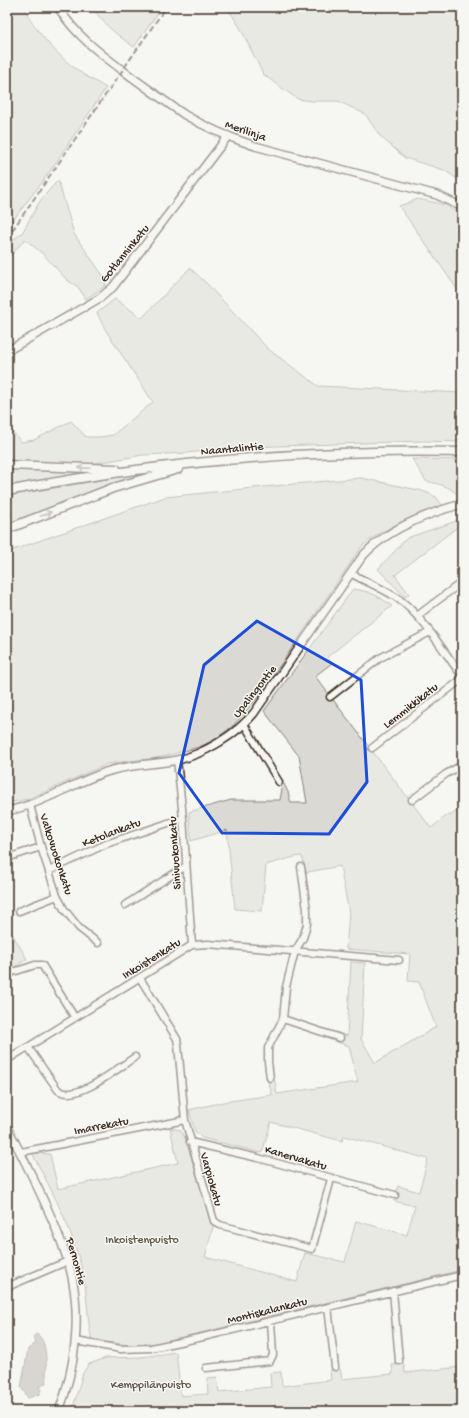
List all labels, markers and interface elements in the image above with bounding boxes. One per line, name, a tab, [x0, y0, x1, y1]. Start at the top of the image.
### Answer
street label: Merilinja	[223, 118, 268, 146]
street label: Gotlanninkatu	[98, 222, 153, 286]
street label: Naantalintie	[200, 440, 265, 460]
one-way arrow	[78, 464, 91, 472]
one-way arrow	[40, 509, 52, 517]
street label: Upalingontie	[231, 663, 281, 721]
street label: Lemmikkikatu	[381, 680, 442, 732]
street label: Valkovuokonkatu	[35, 811, 75, 897]
street label: Sinivuokonkatu	[166, 815, 186, 890]
street label: Ketolankatu	[81, 816, 143, 851]
street label: Inkoistenkatu	[120, 936, 184, 983]
street label: Imarrekatu	[73, 1115, 130, 1139]
street label: Kanervakatu	[263, 1143, 328, 1175]
street label: Varpiokatu	[196, 1150, 224, 1208]
park label: Inkoistenpuisto	[105, 1234, 179, 1248]
street label: Pernontie	[61, 1235, 89, 1288]
street label: Montiskalankatu	[226, 1295, 309, 1329]
park label: Kemppilänpuisto	[111, 1379, 191, 1393]

